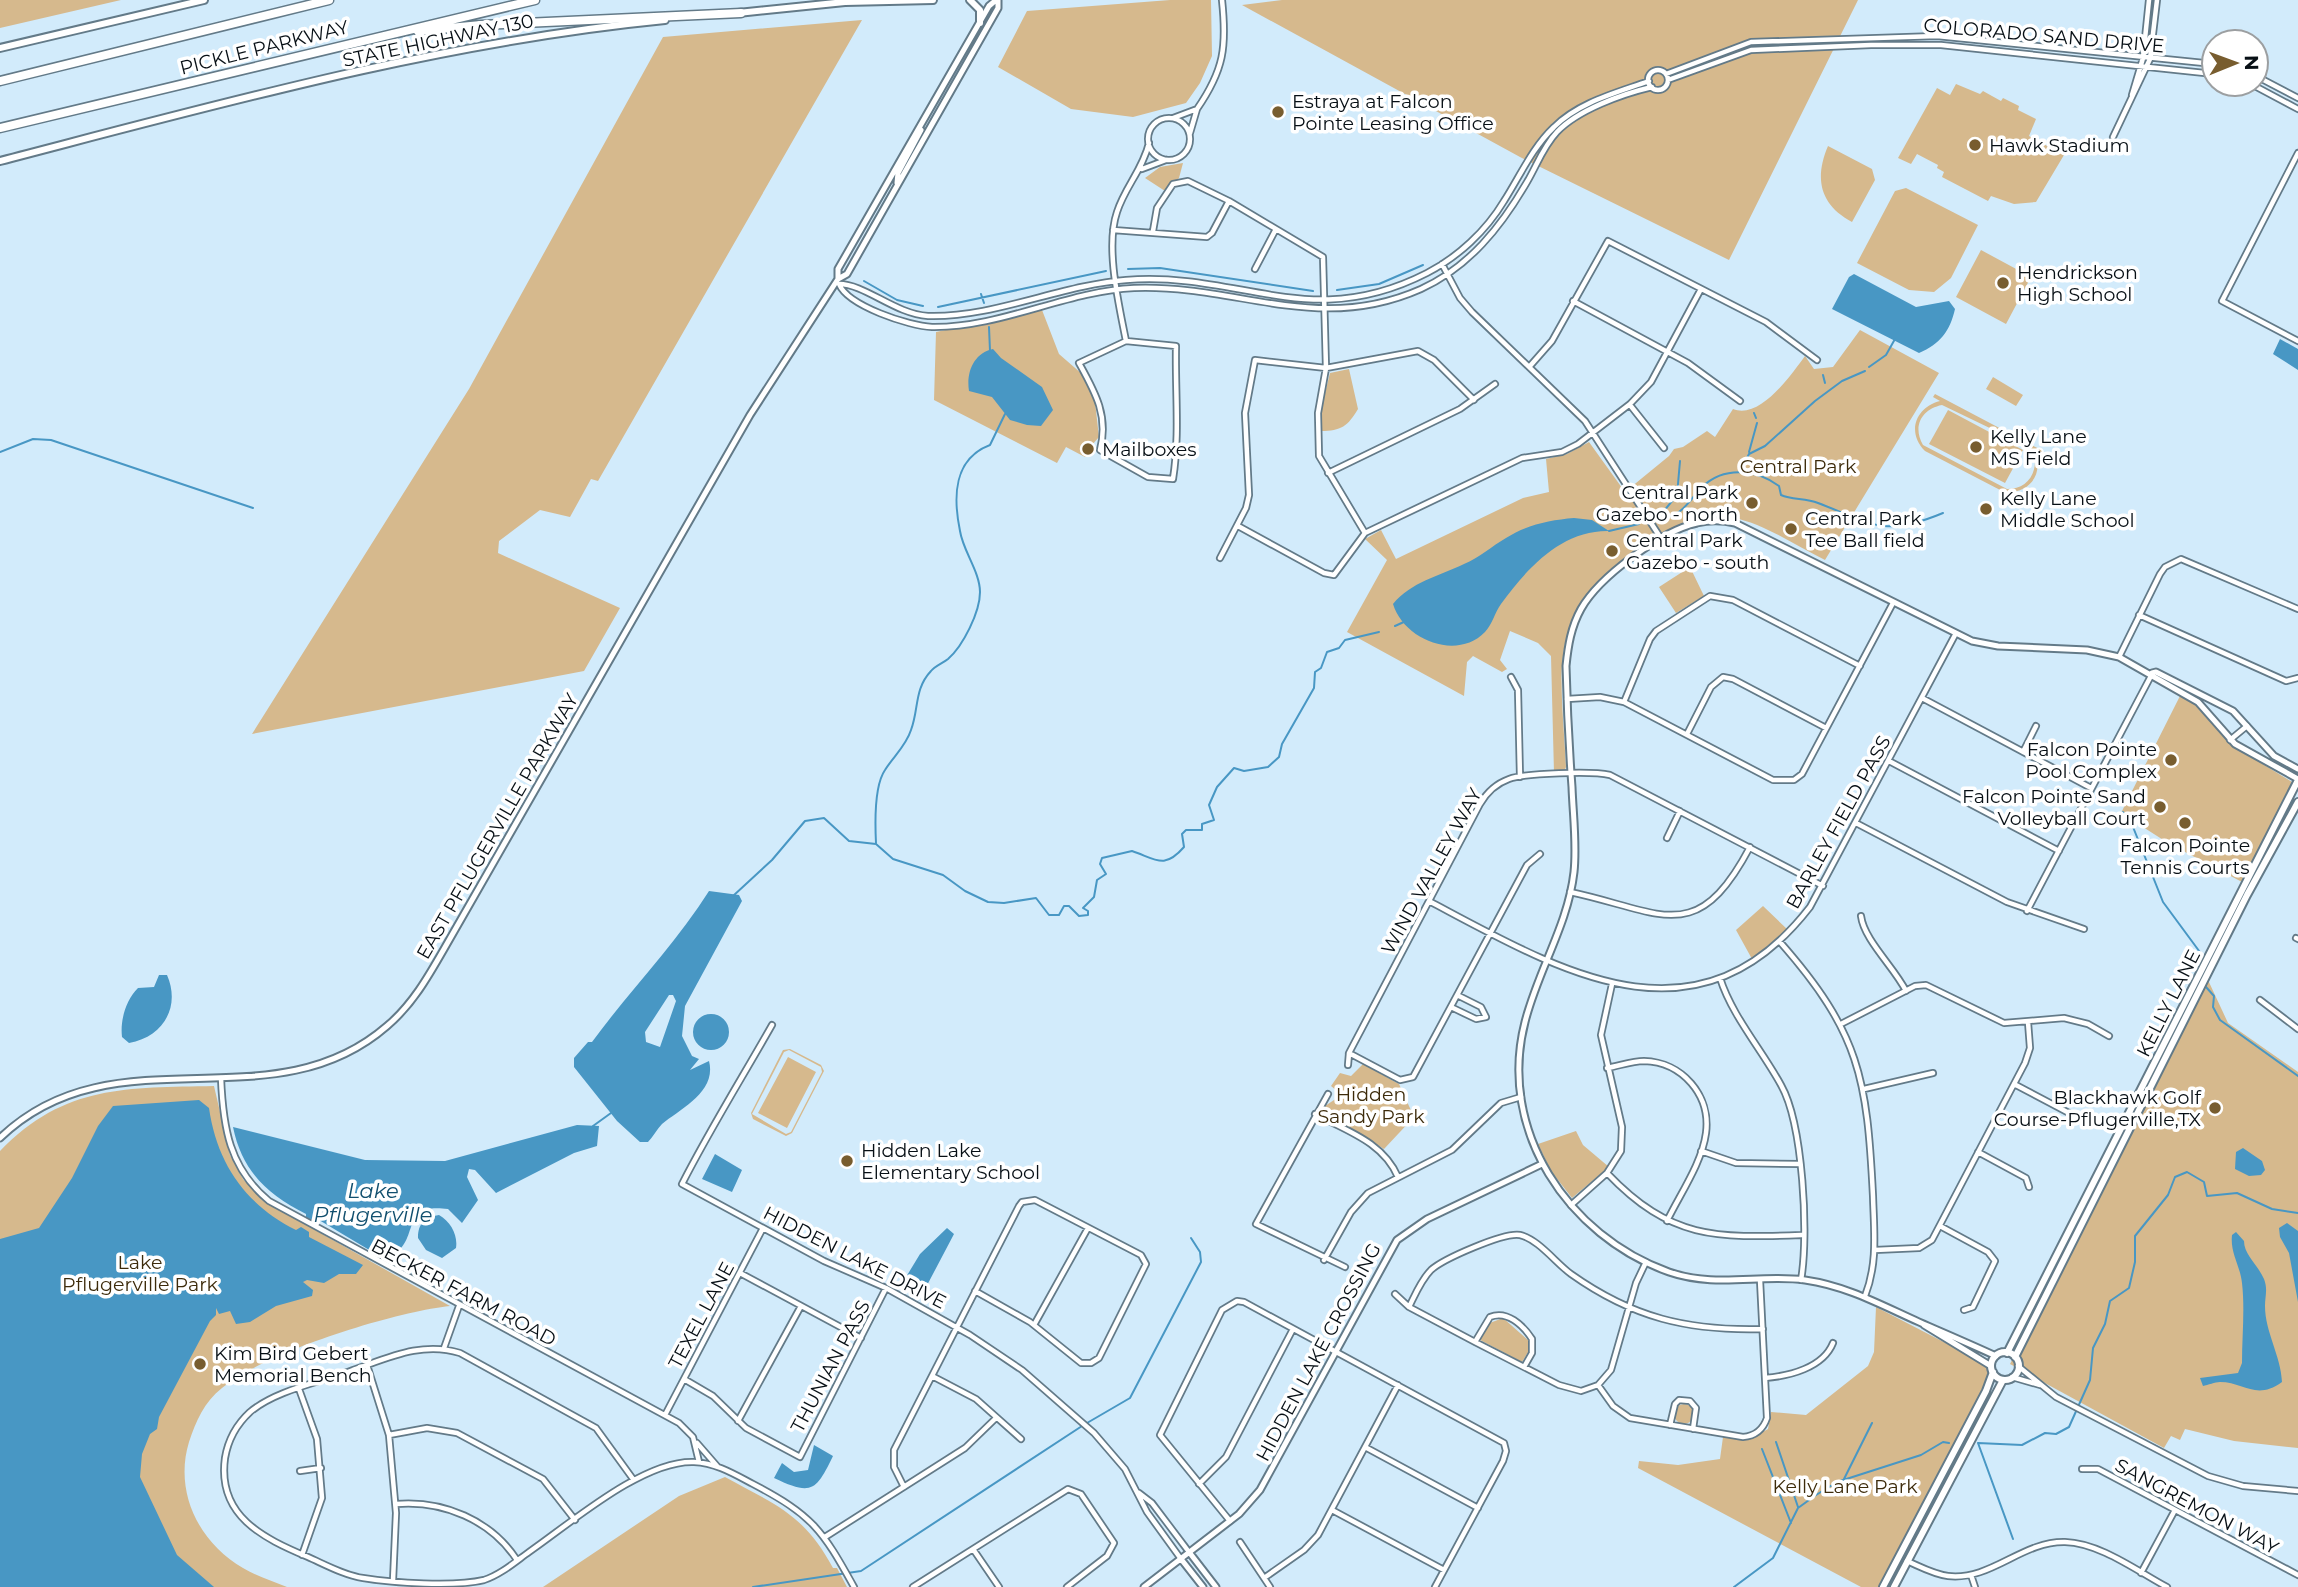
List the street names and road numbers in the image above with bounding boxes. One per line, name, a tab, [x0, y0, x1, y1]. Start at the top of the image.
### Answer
street label: STATE HIGHWAY 130	[340, 9, 536, 72]
street label: COLORADO SAND DRIVE	[1923, 14, 2165, 57]
street label: PICKLE PARKWAY	[177, 15, 352, 80]
street label: EAST PFLUGERVILLE PARKWAY	[412, 688, 584, 963]
street label: BARLEY FIELD PASS	[1781, 732, 1896, 913]
street label: WIND VALLEY WAY	[1376, 783, 1487, 958]
street label: KELLY LANE	[2132, 946, 2205, 1061]
street label: HIDDEN LAKE DRIVE	[759, 1201, 950, 1314]
street label: BECKER FARM ROAD	[367, 1234, 560, 1351]
street label: HIDDEN LAKE CROSSING	[1251, 1239, 1386, 1465]
street label: TEXEL LANE	[664, 1258, 739, 1372]
street label: THUNIAN PASS	[786, 1296, 875, 1436]
street label: SANGREMON WAY	[2111, 1454, 2283, 1560]

